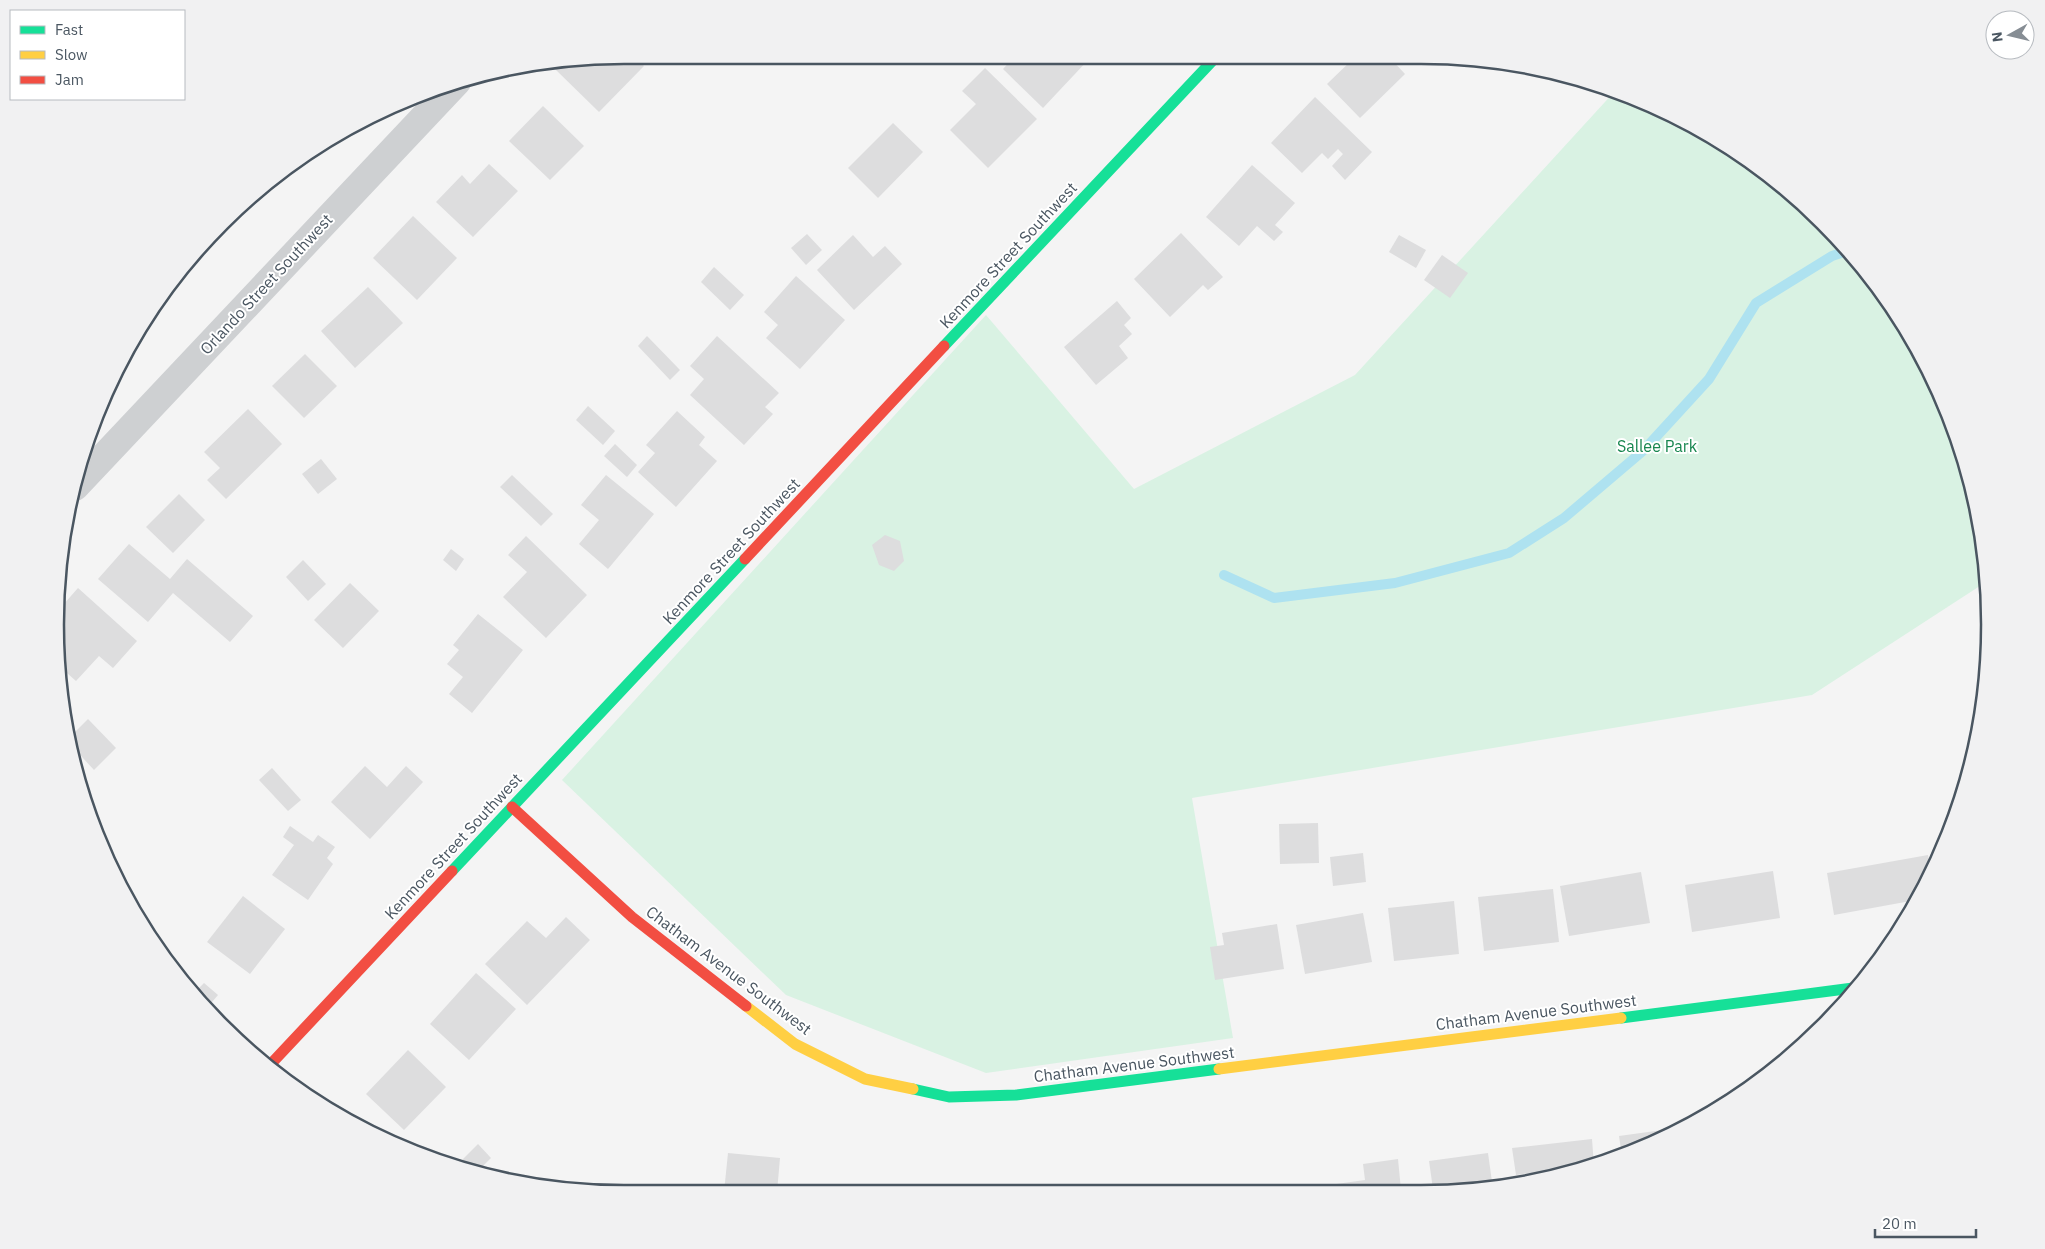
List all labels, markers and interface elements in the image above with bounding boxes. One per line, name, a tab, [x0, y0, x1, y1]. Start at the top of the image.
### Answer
legend	[10, 10, 185, 100]
north arrow	[1985, 10, 2035, 60]
text: Fast	[55, 20, 83, 39]
text: N	[1988, 31, 2007, 43]
text: Slow	[55, 45, 88, 64]
text: Jam	[55, 70, 84, 89]
street label: Kenmore Street Southwest	[935, 178, 1081, 332]
street label: Orlando Street Southwest	[196, 209, 336, 359]
park label: Sallee Park	[1617, 436, 1698, 456]
street label: Kenmore Street Southwest	[658, 474, 804, 628]
street label: Kenmore Street Southwest	[380, 769, 526, 923]
street label: Chatham Avenue Southwest	[642, 901, 816, 1039]
street label: Chatham Avenue Southwest	[1435, 990, 1637, 1034]
street label: Chatham Avenue Southwest	[1033, 1042, 1235, 1086]
scale bar	[1875, 1206, 1976, 1238]
text: 20 m	[1882, 1214, 1917, 1233]

